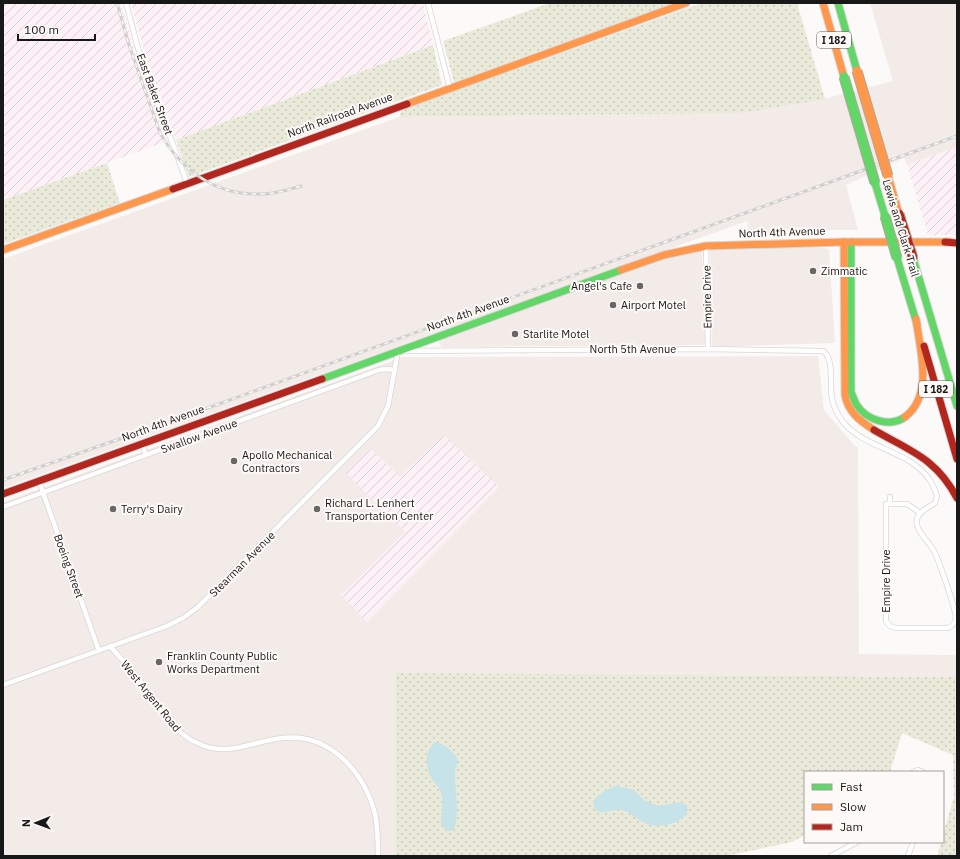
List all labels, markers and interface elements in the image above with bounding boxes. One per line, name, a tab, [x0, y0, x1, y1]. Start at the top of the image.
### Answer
scale bar	[18, 16, 95, 42]
text: 100 m	[24, 22, 59, 37]
road number: I 182	[817, 32, 851, 48]
street label: East Baker Street	[134, 51, 176, 137]
street label: North Railroad Avenue	[285, 89, 395, 141]
street label: Lewis and Clark Trail	[880, 178, 922, 278]
street label: North 4th Avenue	[738, 223, 826, 241]
place label: Zimmatic	[821, 264, 868, 278]
street label: Empire Drive	[699, 265, 715, 329]
marker: Zimmatic	[808, 266, 818, 276]
place label: Angel's Cafe	[571, 279, 632, 293]
marker: Angel's Cafe	[635, 281, 645, 291]
street label: North 4th Avenue	[425, 292, 511, 334]
place label: Airport Motel	[621, 298, 686, 312]
marker: Airport Motel	[608, 300, 618, 310]
place label: Starlite Motel	[523, 327, 589, 341]
marker: Starlite Motel	[510, 329, 520, 339]
street label: North 5th Avenue	[590, 342, 676, 356]
road number: I 182	[919, 381, 953, 397]
street label: North 4th Avenue	[120, 402, 206, 444]
street label: Swallow Avenue	[159, 416, 239, 456]
place label: Apollo Mechanical Contractors	[242, 448, 332, 475]
marker: Apollo Mechanical Contractors	[229, 456, 239, 466]
place label: Richard L. Lenhert Transportation Center	[325, 496, 433, 523]
place label: Terry's Dairy	[121, 502, 183, 516]
marker: Terry's Dairy	[108, 504, 118, 514]
marker: Richard L. Lenhert Transportation Center	[312, 504, 322, 514]
street label: Stearman Avenue	[206, 528, 278, 600]
street label: Boeing Street	[51, 532, 87, 600]
street label: Empire Drive	[879, 549, 893, 613]
place label: Franklin County Public Works Department	[167, 649, 278, 676]
street label: West Argent Road	[118, 657, 184, 735]
marker: Franklin County Public Works Department	[154, 657, 164, 667]
legend	[804, 771, 944, 843]
text: Fast	[840, 779, 863, 794]
text: Slow	[840, 799, 866, 814]
north arrow	[16, 803, 56, 843]
text: N	[19, 819, 33, 827]
text: Jam	[840, 819, 863, 834]

